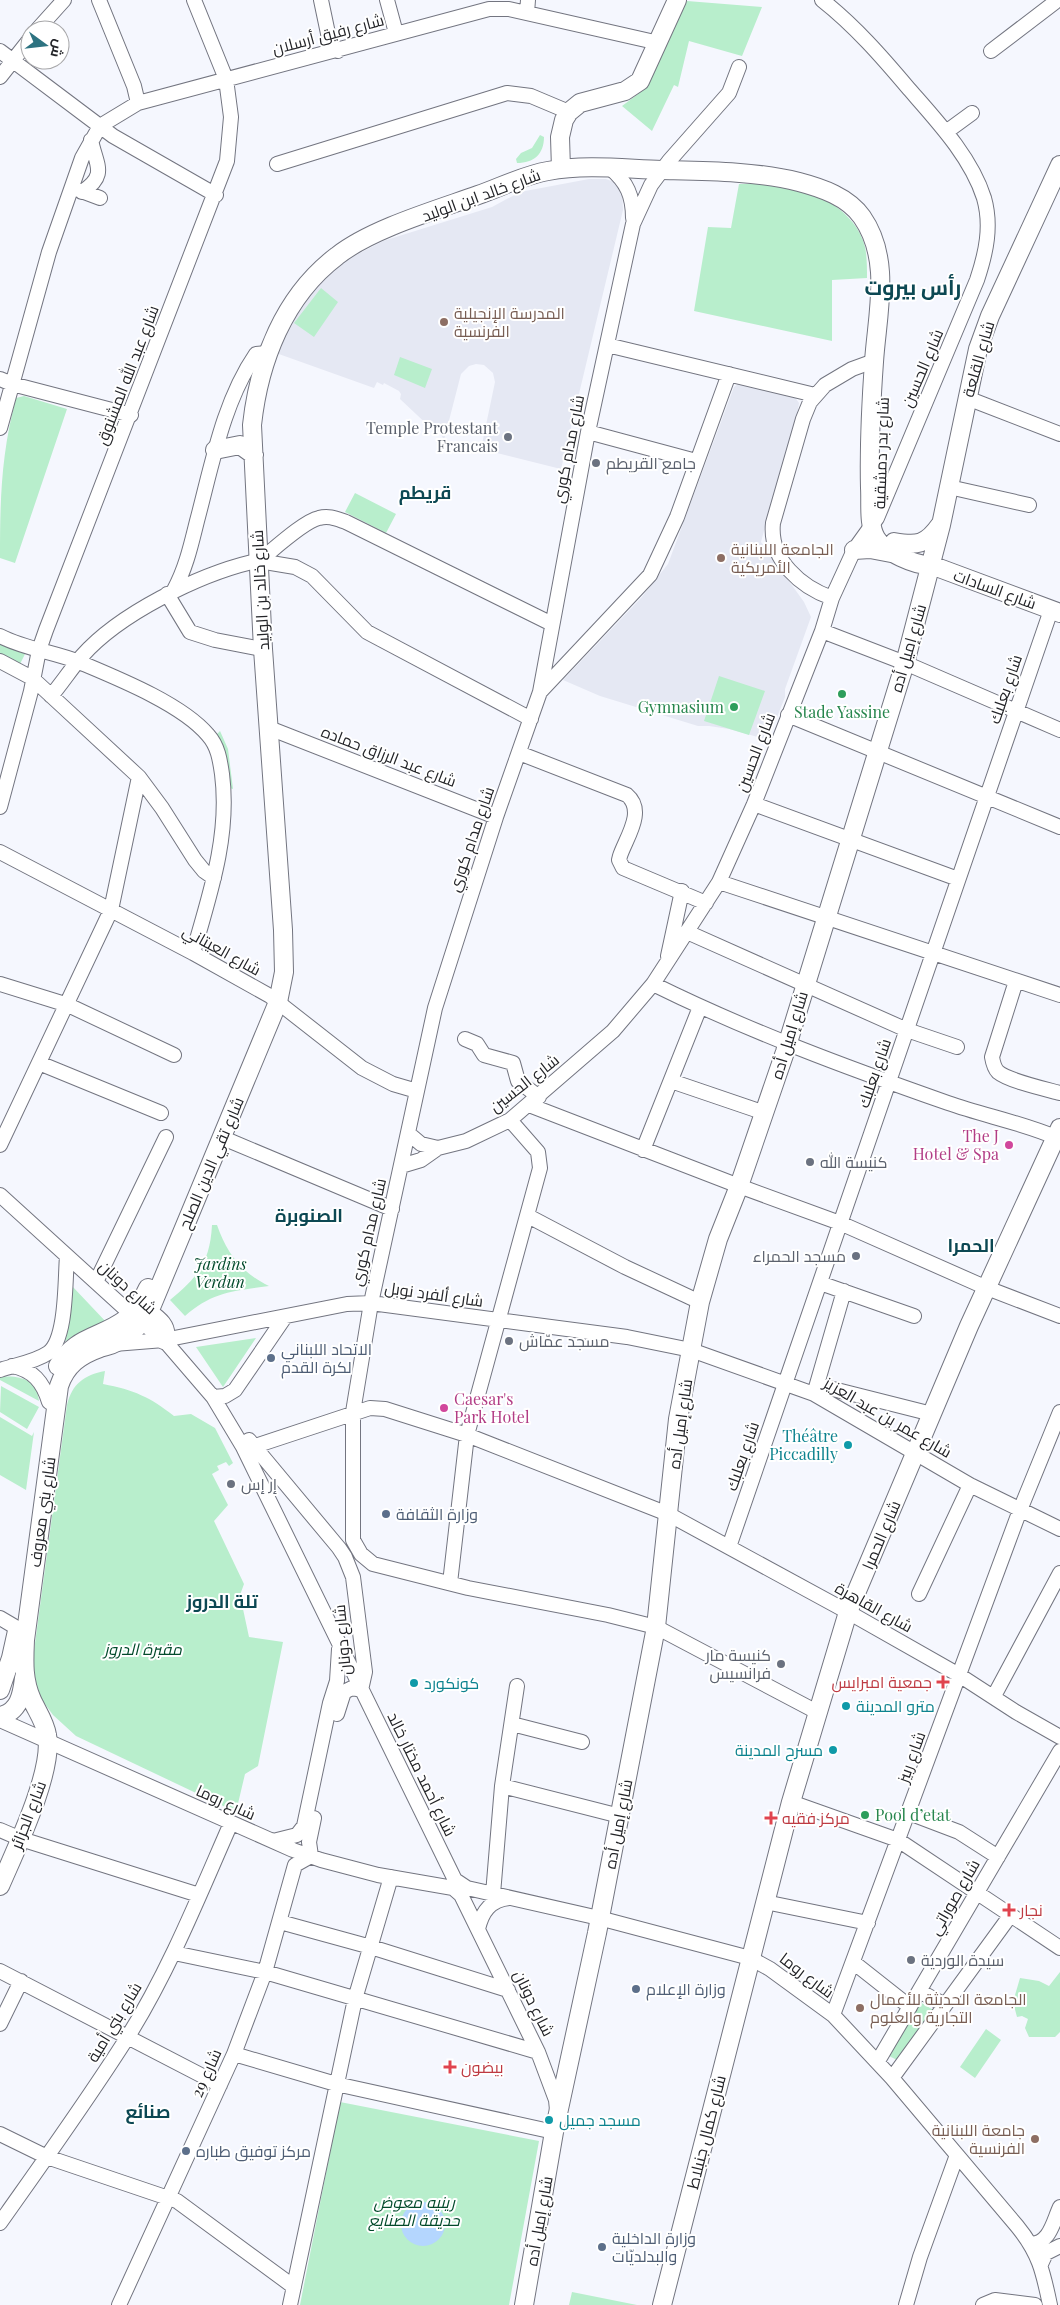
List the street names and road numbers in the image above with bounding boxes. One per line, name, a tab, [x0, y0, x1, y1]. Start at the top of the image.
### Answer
street label: شارع رفيق أرسلان	[270, 8, 387, 60]
street label: شارع خالد ابن الوليد	[419, 163, 544, 228]
street label: شارع عبد الله المشنوق	[90, 302, 165, 448]
street label: شارع القلعة	[957, 318, 1000, 400]
street label: شارع الحسين	[896, 326, 949, 411]
street label: شارع مدام كوري	[547, 393, 592, 506]
street label: شارع بدر دمشقية	[868, 397, 895, 509]
street label: شارع خالد بن الوليد	[246, 529, 275, 651]
street label: شارع السادات	[950, 564, 1040, 615]
street label: شارع إميل أده	[885, 601, 932, 695]
street label: شارع بعلبك	[983, 651, 1028, 727]
street label: شارع الحسين	[730, 709, 781, 795]
street label: شارع عبد الرزاق حماده	[318, 720, 460, 793]
street label: شارع مدام كوري	[443, 783, 502, 896]
street label: شارع العيتاني	[177, 919, 265, 983]
street label: شارع إميل أده	[765, 988, 814, 1082]
street label: شارع بعلبك	[852, 1035, 897, 1111]
street label: شارع الحسين	[485, 1049, 564, 1118]
street label: شارع تقي الدين الصلح	[173, 1094, 252, 1234]
street label: شارع مدام كوري	[345, 1176, 394, 1289]
street label: شارع دونان	[94, 1255, 162, 1320]
street label: شارع ألفرد نوبل	[383, 1276, 485, 1313]
street label: شارع عمر بن عبد العزيز	[819, 1371, 956, 1463]
street label: شارع إميل أده	[663, 1378, 698, 1471]
street label: شارع بعلبك	[720, 1418, 765, 1494]
street label: شارع بني معروف	[23, 1455, 64, 1569]
street label: شارع الحمرا	[857, 1497, 906, 1573]
street label: شارع القاهرة	[831, 1577, 917, 1638]
street label: شارع دونان	[328, 1604, 357, 1676]
street label: شارع أحمد مختار خالد	[381, 1708, 462, 1840]
street label: شارع ربيز	[891, 1728, 931, 1787]
street label: شارع إميل أده	[599, 1777, 638, 1871]
street label: شارع الجزائر	[5, 1778, 52, 1854]
street label: شارع روما	[192, 1779, 259, 1826]
street label: شارع صوراتي	[923, 1855, 987, 1940]
street label: شارع روما	[775, 1947, 839, 2004]
street label: شارع دونان	[508, 1966, 559, 2040]
street label: شارع بني أمية	[82, 1978, 149, 2068]
street label: شارع 29	[186, 2045, 227, 2101]
street label: شارع كمال جنبلاط	[681, 2073, 732, 2191]
street label: شارع إميل أده	[520, 2174, 559, 2268]

